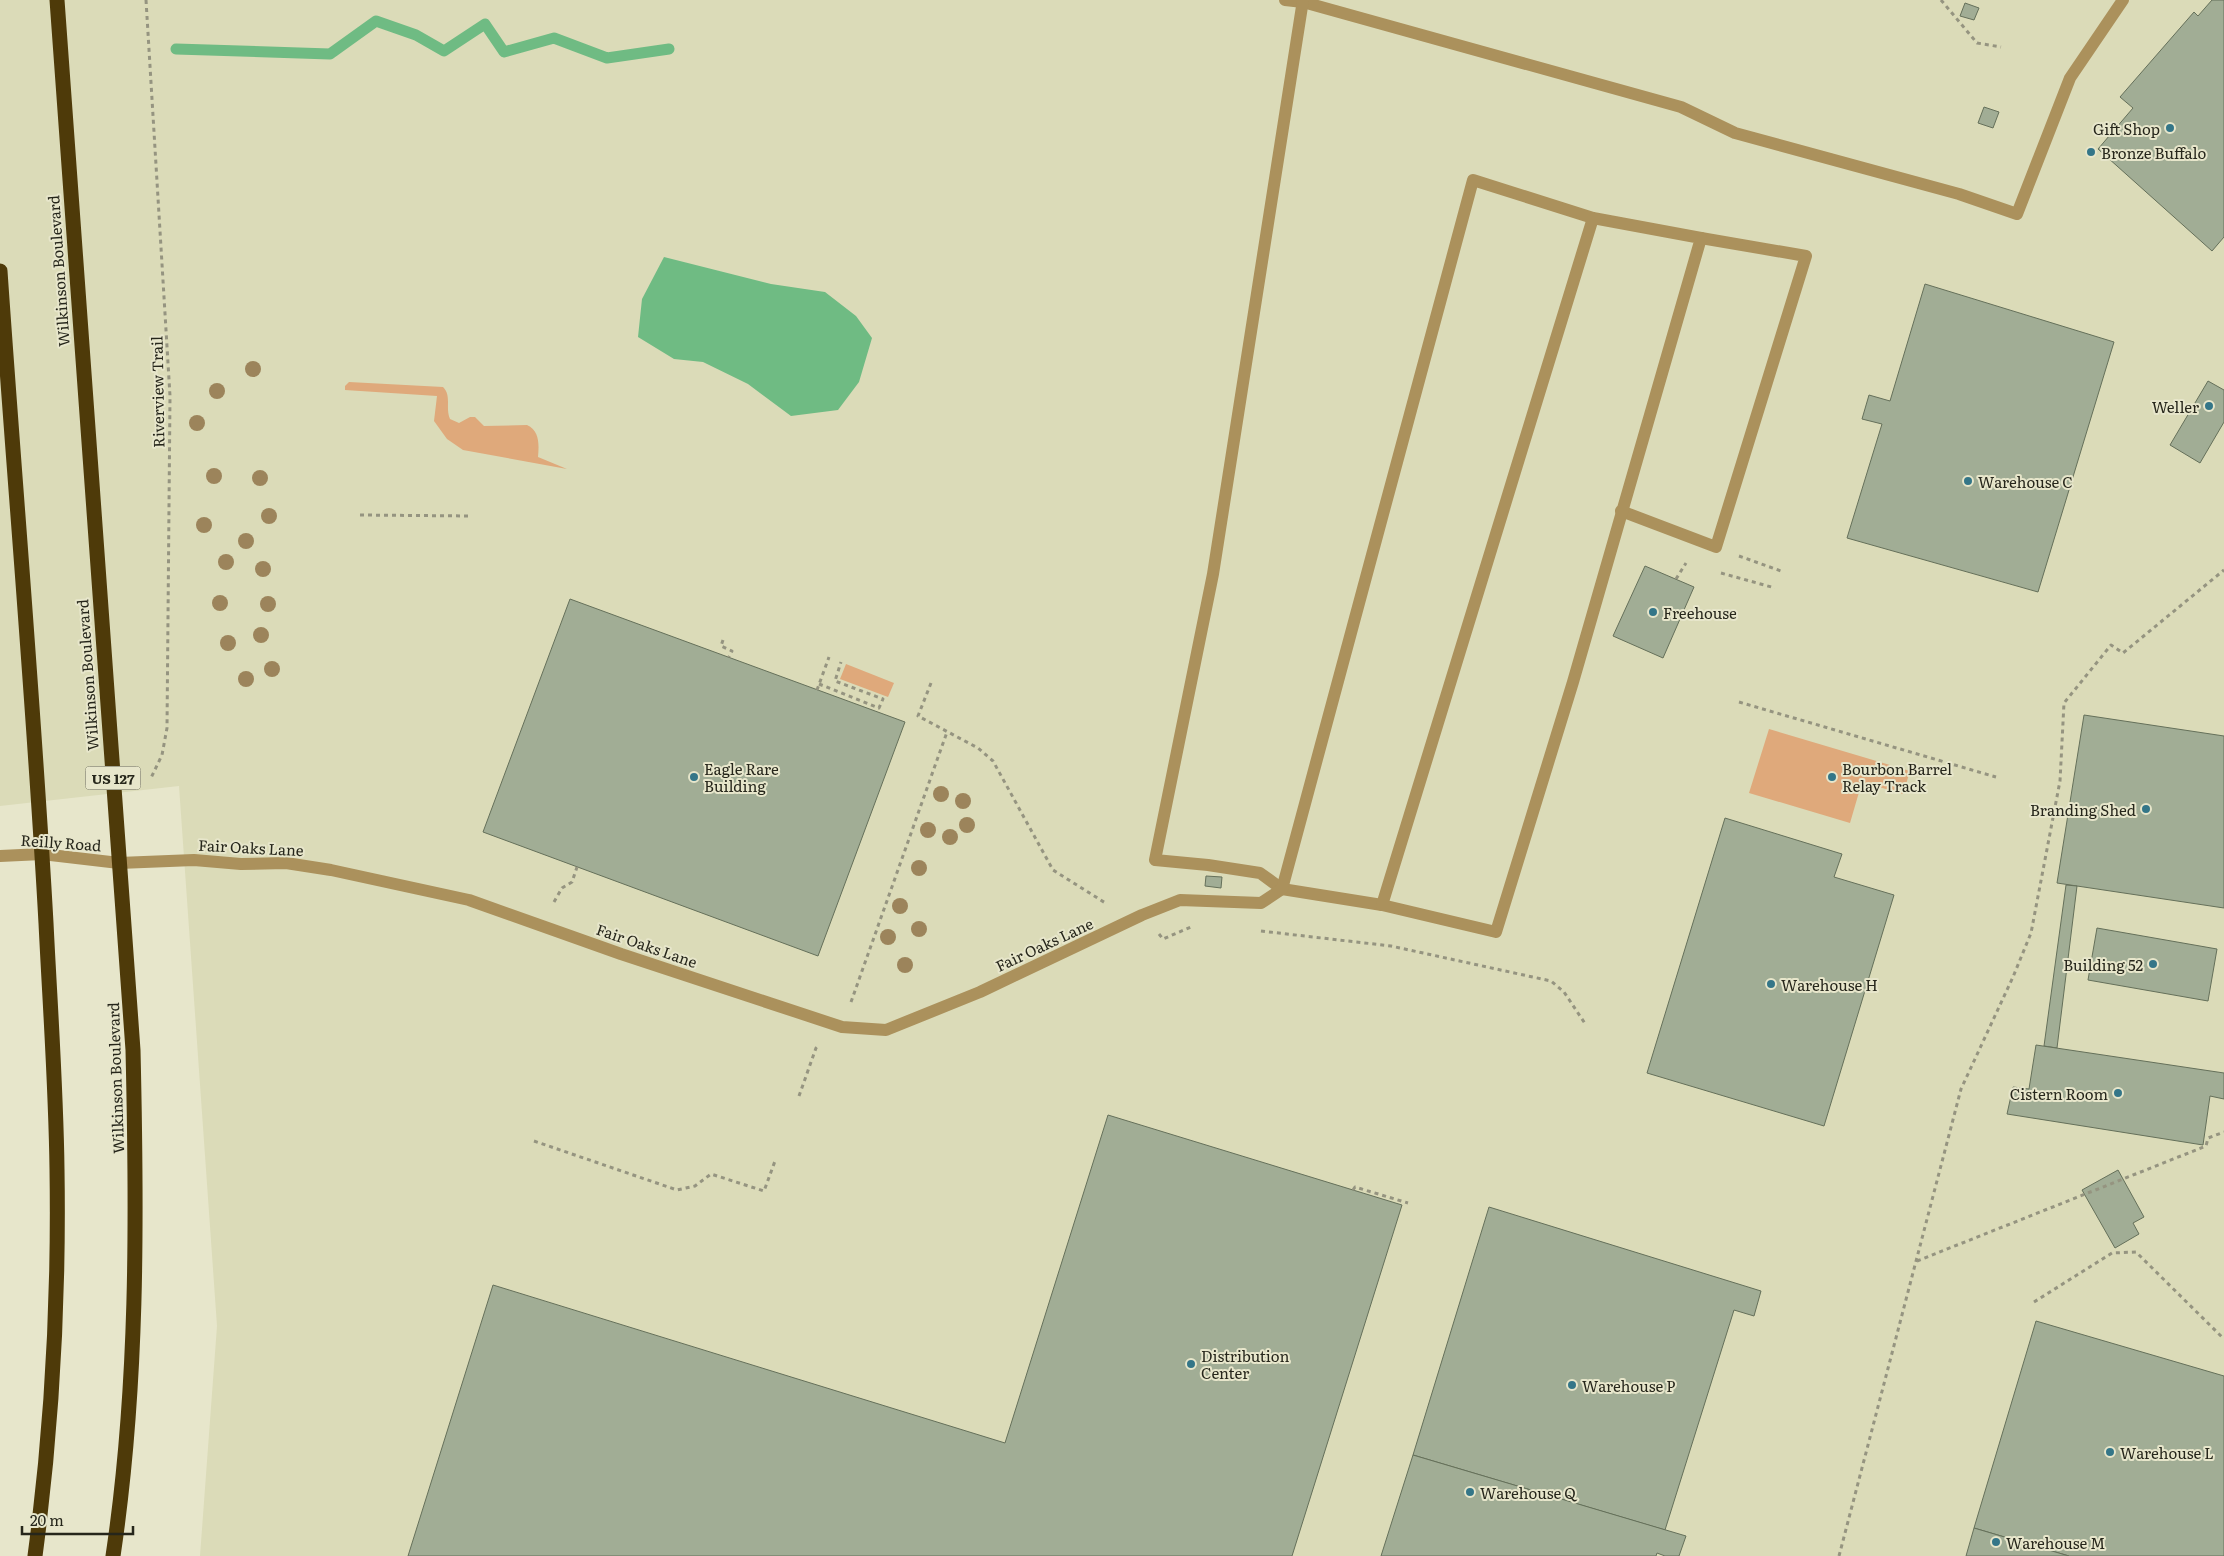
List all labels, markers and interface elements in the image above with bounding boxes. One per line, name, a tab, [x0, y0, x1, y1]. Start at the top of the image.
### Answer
place label: Gift Shop	[2093, 117, 2160, 140]
marker: Gift Shop	[2164, 122, 2176, 134]
place label: Bronze Buffalo	[2101, 141, 2206, 164]
marker: Bronze Buffalo	[2085, 146, 2097, 158]
street label: Wilkinson Boulevard	[41, 195, 75, 347]
street label: Riverview Trail	[145, 336, 169, 448]
place label: Weller	[2152, 395, 2199, 418]
marker: Weller	[2203, 400, 2215, 412]
place label: Warehouse C	[1978, 470, 2073, 493]
marker: Warehouse C	[1962, 475, 1974, 487]
street label: Wilkinson Boulevard	[70, 599, 104, 751]
place label: Freehouse	[1663, 601, 1737, 624]
marker: Freehouse	[1647, 606, 1659, 618]
place label: Eagle Rare Building	[704, 757, 779, 797]
place label: Bourbon Barrel Relay Track	[1842, 757, 1952, 797]
road number: US 127	[86, 766, 140, 790]
marker: Eagle Rare Building	[688, 771, 700, 783]
marker: Bourbon Barrel Relay Track	[1826, 771, 1838, 783]
place label: Branding Shed	[2030, 798, 2136, 821]
marker: Branding Shed	[2140, 803, 2152, 815]
street label: Reilly Road	[20, 828, 102, 856]
street label: Fair Oaks Lane	[198, 833, 304, 861]
street label: Fair Oaks Lane	[991, 911, 1097, 977]
street label: Fair Oaks Lane	[593, 917, 701, 973]
place label: Building 52	[2063, 953, 2143, 976]
marker: Building 52	[2147, 958, 2159, 970]
place label: Warehouse H	[1781, 973, 1878, 996]
marker: Warehouse H	[1765, 978, 1777, 990]
street label: Wilkinson Boulevard	[101, 1002, 129, 1154]
place label: Cistern Room	[2010, 1082, 2108, 1105]
marker: Cistern Room	[2112, 1087, 2124, 1099]
place label: Distribution Center	[1201, 1344, 1289, 1384]
marker: Distribution Center	[1185, 1358, 1197, 1370]
place label: Warehouse P	[1582, 1374, 1675, 1397]
marker: Warehouse P	[1566, 1379, 1578, 1391]
place label: Warehouse L	[2120, 1441, 2214, 1464]
marker: Warehouse L	[2104, 1446, 2116, 1458]
place label: Warehouse Q	[1480, 1481, 1578, 1504]
marker: Warehouse Q	[1464, 1486, 1476, 1498]
scale bar	[22, 1504, 134, 1536]
text: 20 m	[30, 1508, 64, 1531]
place label: Warehouse M	[2006, 1531, 2105, 1554]
marker: Warehouse M	[1990, 1536, 2002, 1548]

